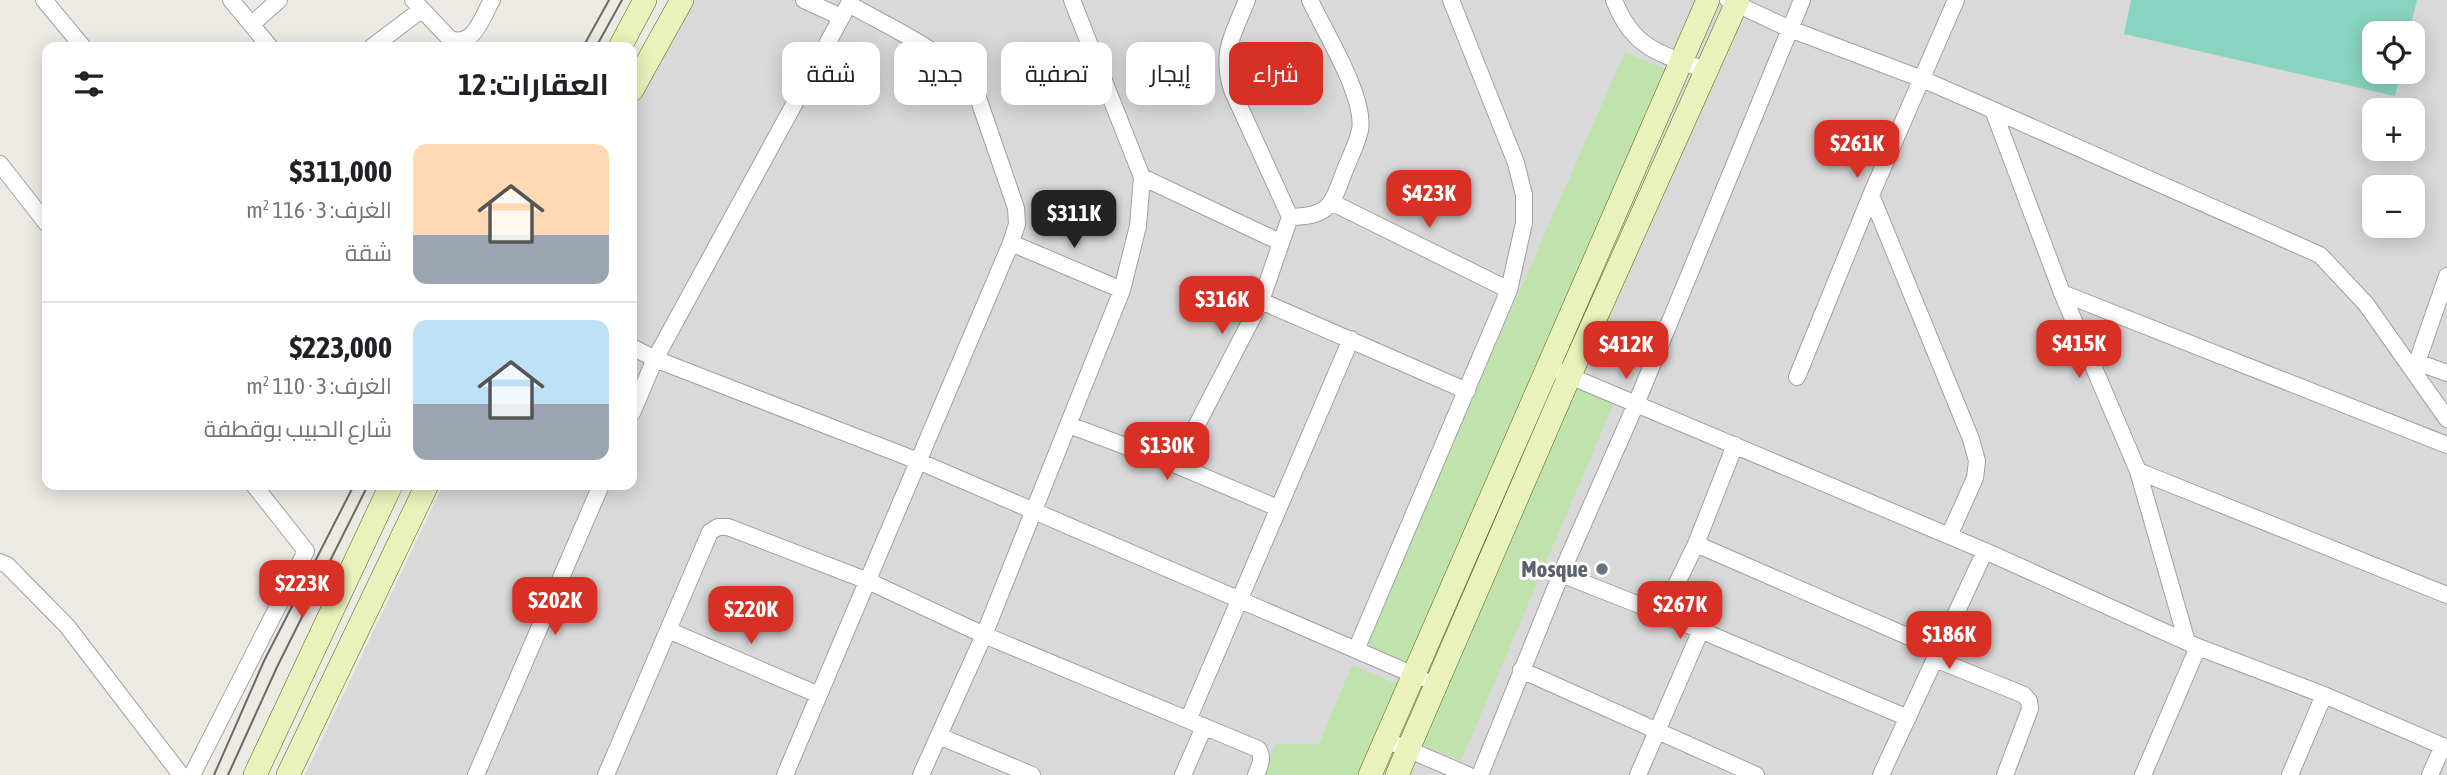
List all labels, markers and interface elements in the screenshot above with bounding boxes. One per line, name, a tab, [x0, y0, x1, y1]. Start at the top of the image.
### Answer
map controls	[2362, 21, 2425, 238]
button: locate	[2362, 21, 2425, 84]
chip: شقة	[782, 42, 880, 105]
chip: جديد	[894, 42, 987, 105]
chip: تصفية	[1001, 42, 1112, 105]
chip: إيجار	[1126, 42, 1215, 105]
chip: شراء	[1229, 42, 1323, 105]
icon: filters	[70, 65, 108, 103]
text: العقارات: 12	[458, 67, 609, 101]
button: +	[2362, 98, 2425, 161]
pin: $261K	[1808, 120, 1906, 180]
text: $261K	[1830, 130, 1884, 156]
text: $311,000	[289, 154, 392, 188]
pin: $423K	[1380, 170, 1478, 230]
icon: home	[469, 172, 553, 256]
button: −	[2362, 175, 2425, 238]
text: $423K	[1402, 180, 1456, 206]
pin: $311K	[1025, 190, 1123, 250]
text: الغرف: 3 · 116 m²	[246, 197, 392, 223]
text: $311K	[1047, 200, 1101, 226]
text: شقة	[345, 240, 392, 266]
pin: $316K	[1173, 276, 1271, 336]
text: $316K	[1195, 286, 1249, 312]
pin: $415K	[2030, 320, 2128, 380]
pin: $412K	[1577, 322, 1675, 381]
text: $223,000	[289, 330, 392, 364]
text: $415K	[2052, 330, 2106, 356]
text: $412K	[1599, 331, 1653, 357]
icon: home	[469, 348, 553, 432]
text: الغرف: 3 · 110 m²	[246, 373, 392, 399]
text: شارع الحبيب بوقطفة	[204, 416, 392, 442]
pin: $130K	[1118, 422, 1216, 482]
text: $130K	[1140, 432, 1194, 458]
place label: Mosque	[1521, 556, 1588, 582]
pin: $223K	[253, 560, 351, 620]
marker: Mosque	[1594, 561, 1610, 577]
text: $223K	[275, 570, 329, 596]
pin: $202K	[506, 578, 604, 637]
pin: $267K	[1631, 582, 1729, 641]
pin: $220K	[702, 586, 800, 646]
text: $202K	[528, 587, 582, 613]
text: $267K	[1653, 591, 1707, 617]
text: $220K	[724, 596, 778, 622]
pin: $186K	[1900, 612, 1998, 671]
text: $186K	[1922, 621, 1976, 647]

